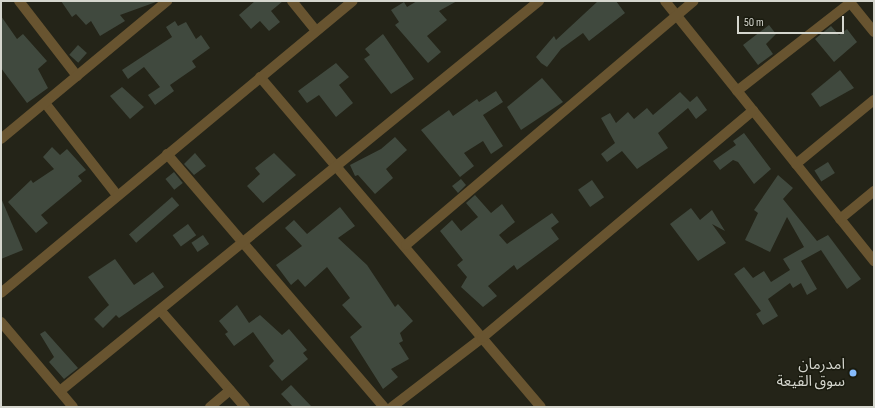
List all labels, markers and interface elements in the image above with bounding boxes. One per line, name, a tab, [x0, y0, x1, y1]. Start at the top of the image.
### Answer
scale bar	[739, 8, 846, 34]
text: 50 m	[744, 15, 764, 30]
place label: امدرمان سوق القيعة	[777, 355, 845, 390]
marker: امدرمان سوق القيعة	[848, 368, 858, 378]

